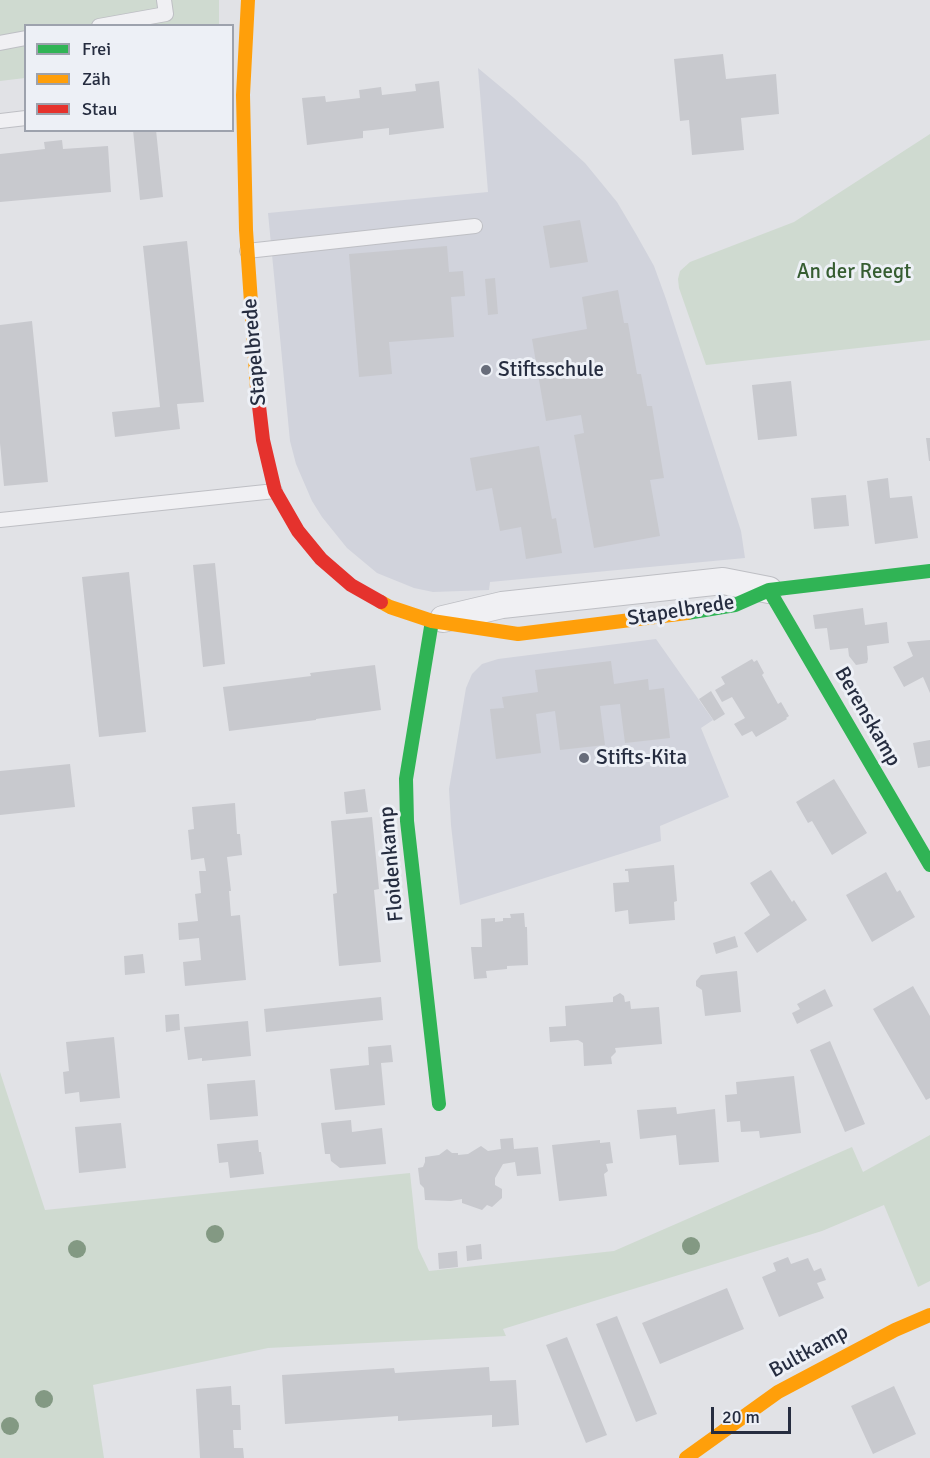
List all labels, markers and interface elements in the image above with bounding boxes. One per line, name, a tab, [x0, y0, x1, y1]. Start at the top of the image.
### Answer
legend	[24, 24, 234, 132]
text: Frei	[82, 38, 111, 60]
text: Zäh	[82, 68, 111, 90]
text: Stau	[82, 98, 117, 120]
park label: An der Reegt	[797, 259, 911, 285]
street label: Stapelbrede	[238, 297, 272, 407]
place label: Stiftsschule	[498, 357, 604, 383]
marker: Stiftsschule	[479, 363, 493, 377]
street label: Stapelbrede	[626, 590, 736, 632]
street label: Berenskamp	[828, 663, 906, 771]
place label: Stifts-Kita	[596, 745, 687, 771]
marker: Stifts-Kita	[577, 751, 591, 765]
street label: Floidenkamp	[374, 805, 410, 923]
street label: Bultkamp	[765, 1320, 853, 1384]
scale bar	[714, 1395, 794, 1433]
text: 20 m	[722, 1406, 760, 1428]

